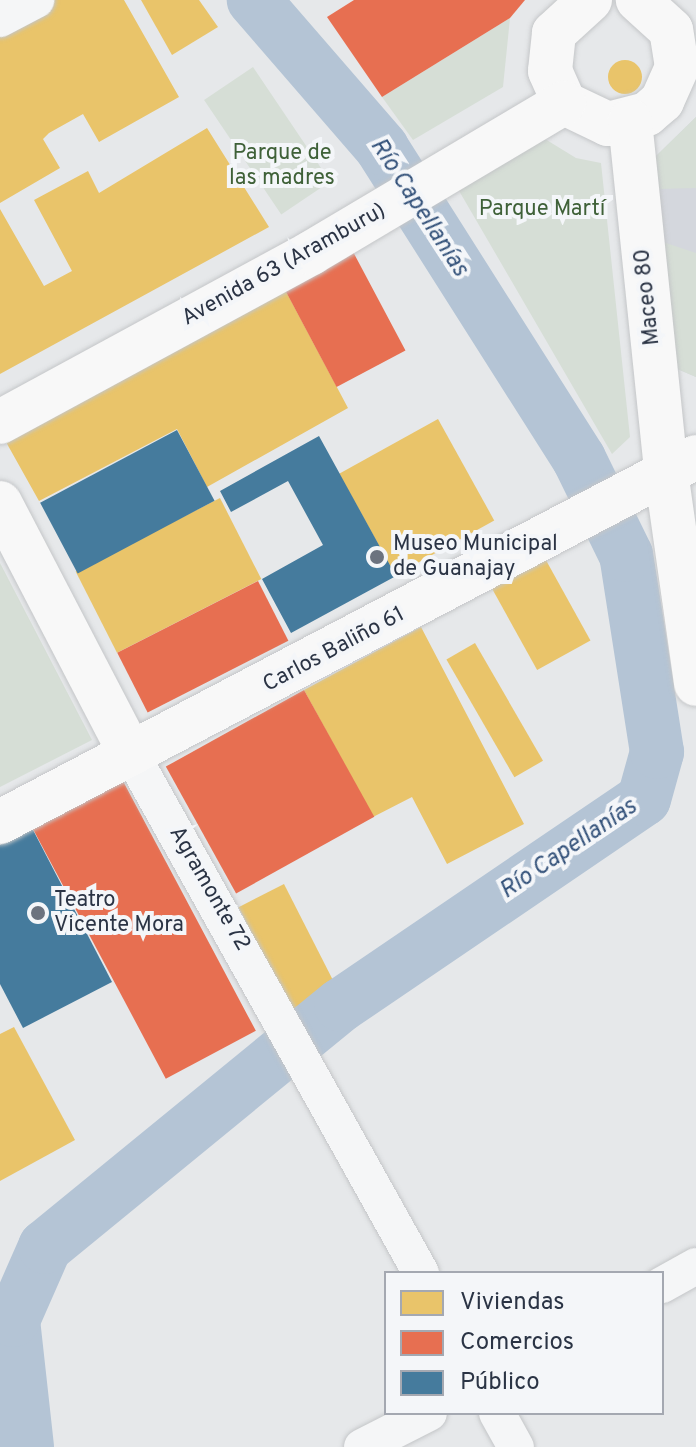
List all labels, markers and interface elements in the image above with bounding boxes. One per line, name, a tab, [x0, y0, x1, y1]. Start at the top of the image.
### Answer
water label: Río Capellanías	[363, 133, 473, 283]
park label: Parque de las madres	[229, 140, 335, 192]
park label: Parque Martí	[479, 197, 605, 223]
street label: Avenida 63 (Aramburu)	[178, 198, 390, 332]
street label: Maceo 80	[630, 247, 666, 347]
place label: Museo Municipal de Guanajay	[393, 531, 558, 582]
marker: Museo Municipal de Guanajay	[368, 548, 386, 566]
street label: Carlos Baliño 61	[259, 602, 409, 698]
water label: Río Capellanías	[495, 794, 643, 906]
street label: Agramonte 72	[163, 822, 255, 956]
place label: Teatro Vicente Mora	[54, 887, 184, 938]
marker: Teatro Vicente Mora	[29, 904, 47, 922]
legend	[384, 1271, 664, 1415]
text: Viviendas	[460, 1288, 565, 1318]
text: Comercios	[460, 1328, 574, 1358]
text: Público	[460, 1368, 540, 1398]

